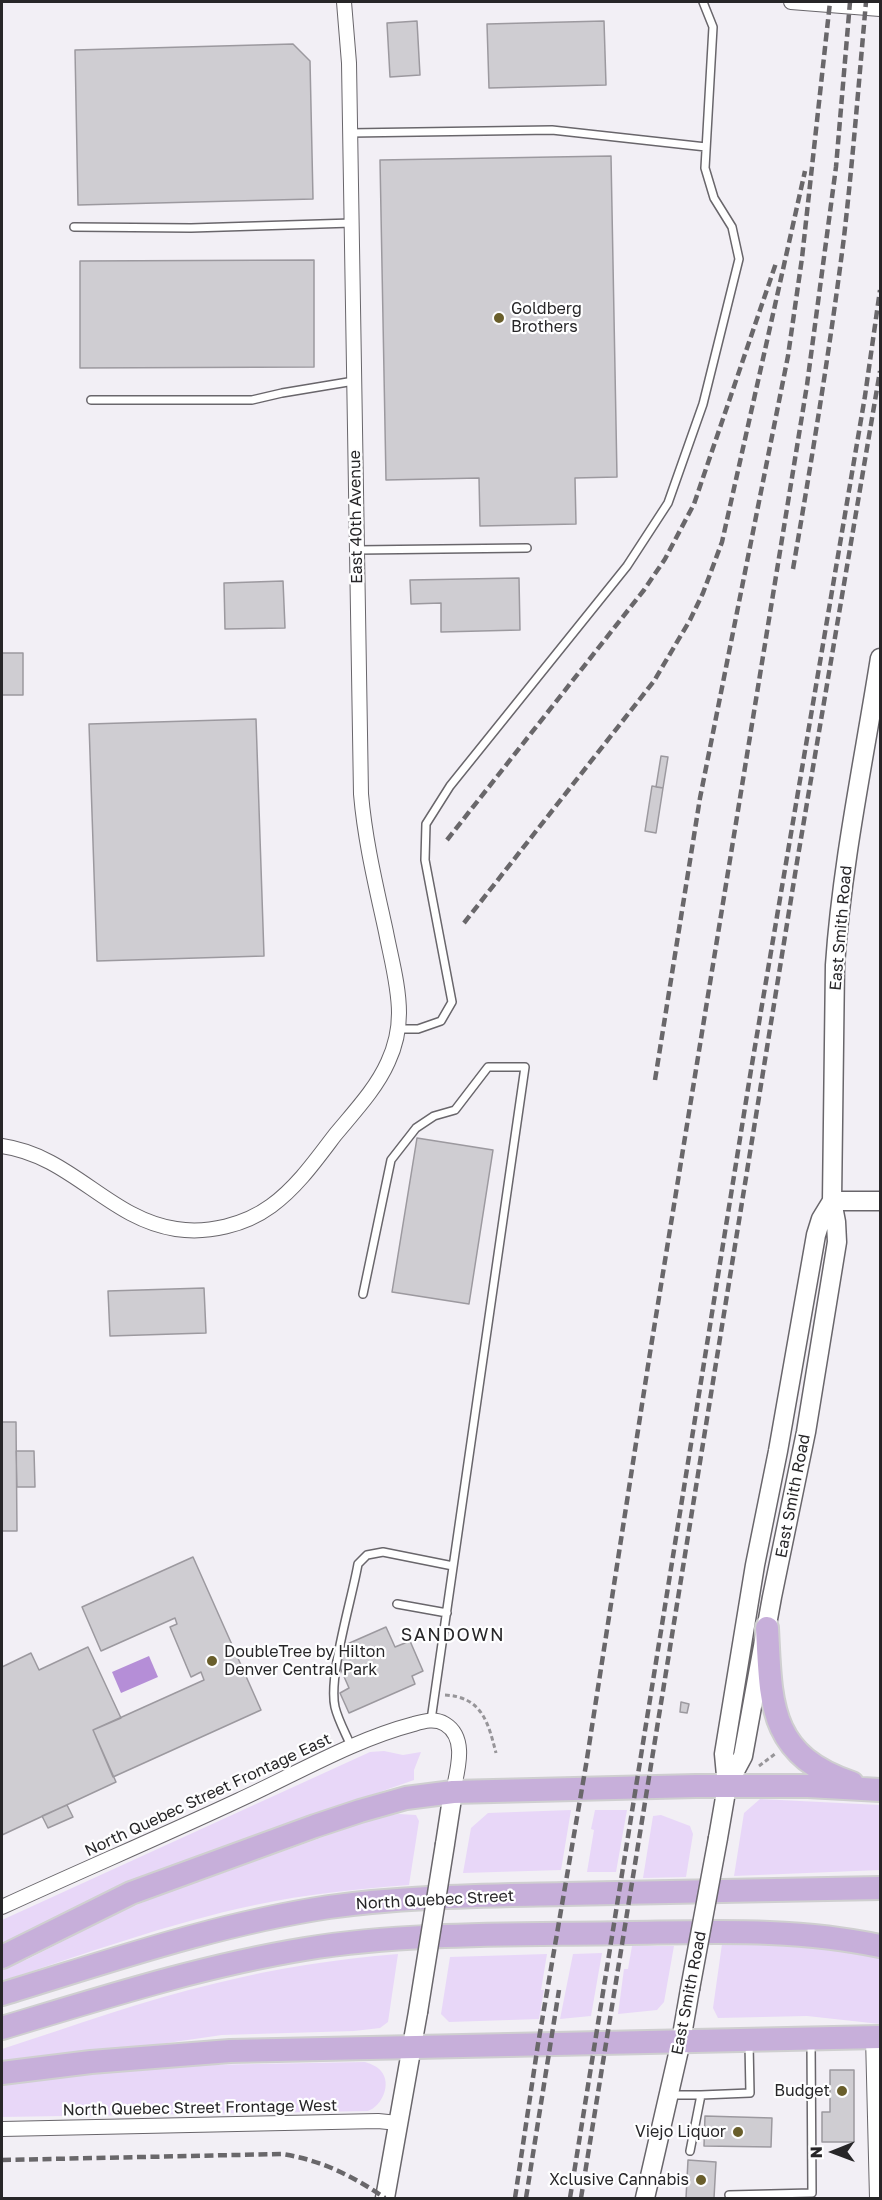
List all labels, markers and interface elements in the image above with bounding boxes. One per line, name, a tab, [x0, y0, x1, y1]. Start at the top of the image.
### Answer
place label: Goldberg Brothers	[511, 299, 582, 337]
marker: Goldberg Brothers	[492, 311, 506, 325]
street label: East 40th Avenue	[345, 450, 367, 584]
street label: East Smith Road	[826, 865, 856, 991]
street label: East Smith Road	[772, 1432, 814, 1560]
district label: SANDOWN	[401, 1624, 505, 1646]
place label: DoubleTree by Hilton Denver Central Park	[224, 1642, 385, 1680]
marker: DoubleTree by Hilton Denver Central Park	[205, 1654, 219, 1668]
street label: North Quebec Street Frontage East	[82, 1729, 334, 1861]
street label: North Quebec Street	[355, 1886, 515, 1914]
street label: East Smith Road	[668, 1929, 710, 2057]
place label: Budget	[774, 2081, 830, 2101]
marker: Budget	[835, 2084, 849, 2098]
street label: North Quebec Street Frontage West	[62, 2096, 338, 2120]
place label: Viejo Liquor	[635, 2122, 726, 2142]
north arrow	[804, 2122, 864, 2182]
marker: Viejo Liquor	[731, 2125, 745, 2139]
text: N	[806, 2146, 826, 2159]
place label: Xclusive Cannabis	[549, 2170, 689, 2190]
marker: Xclusive Cannabis	[694, 2173, 708, 2187]

